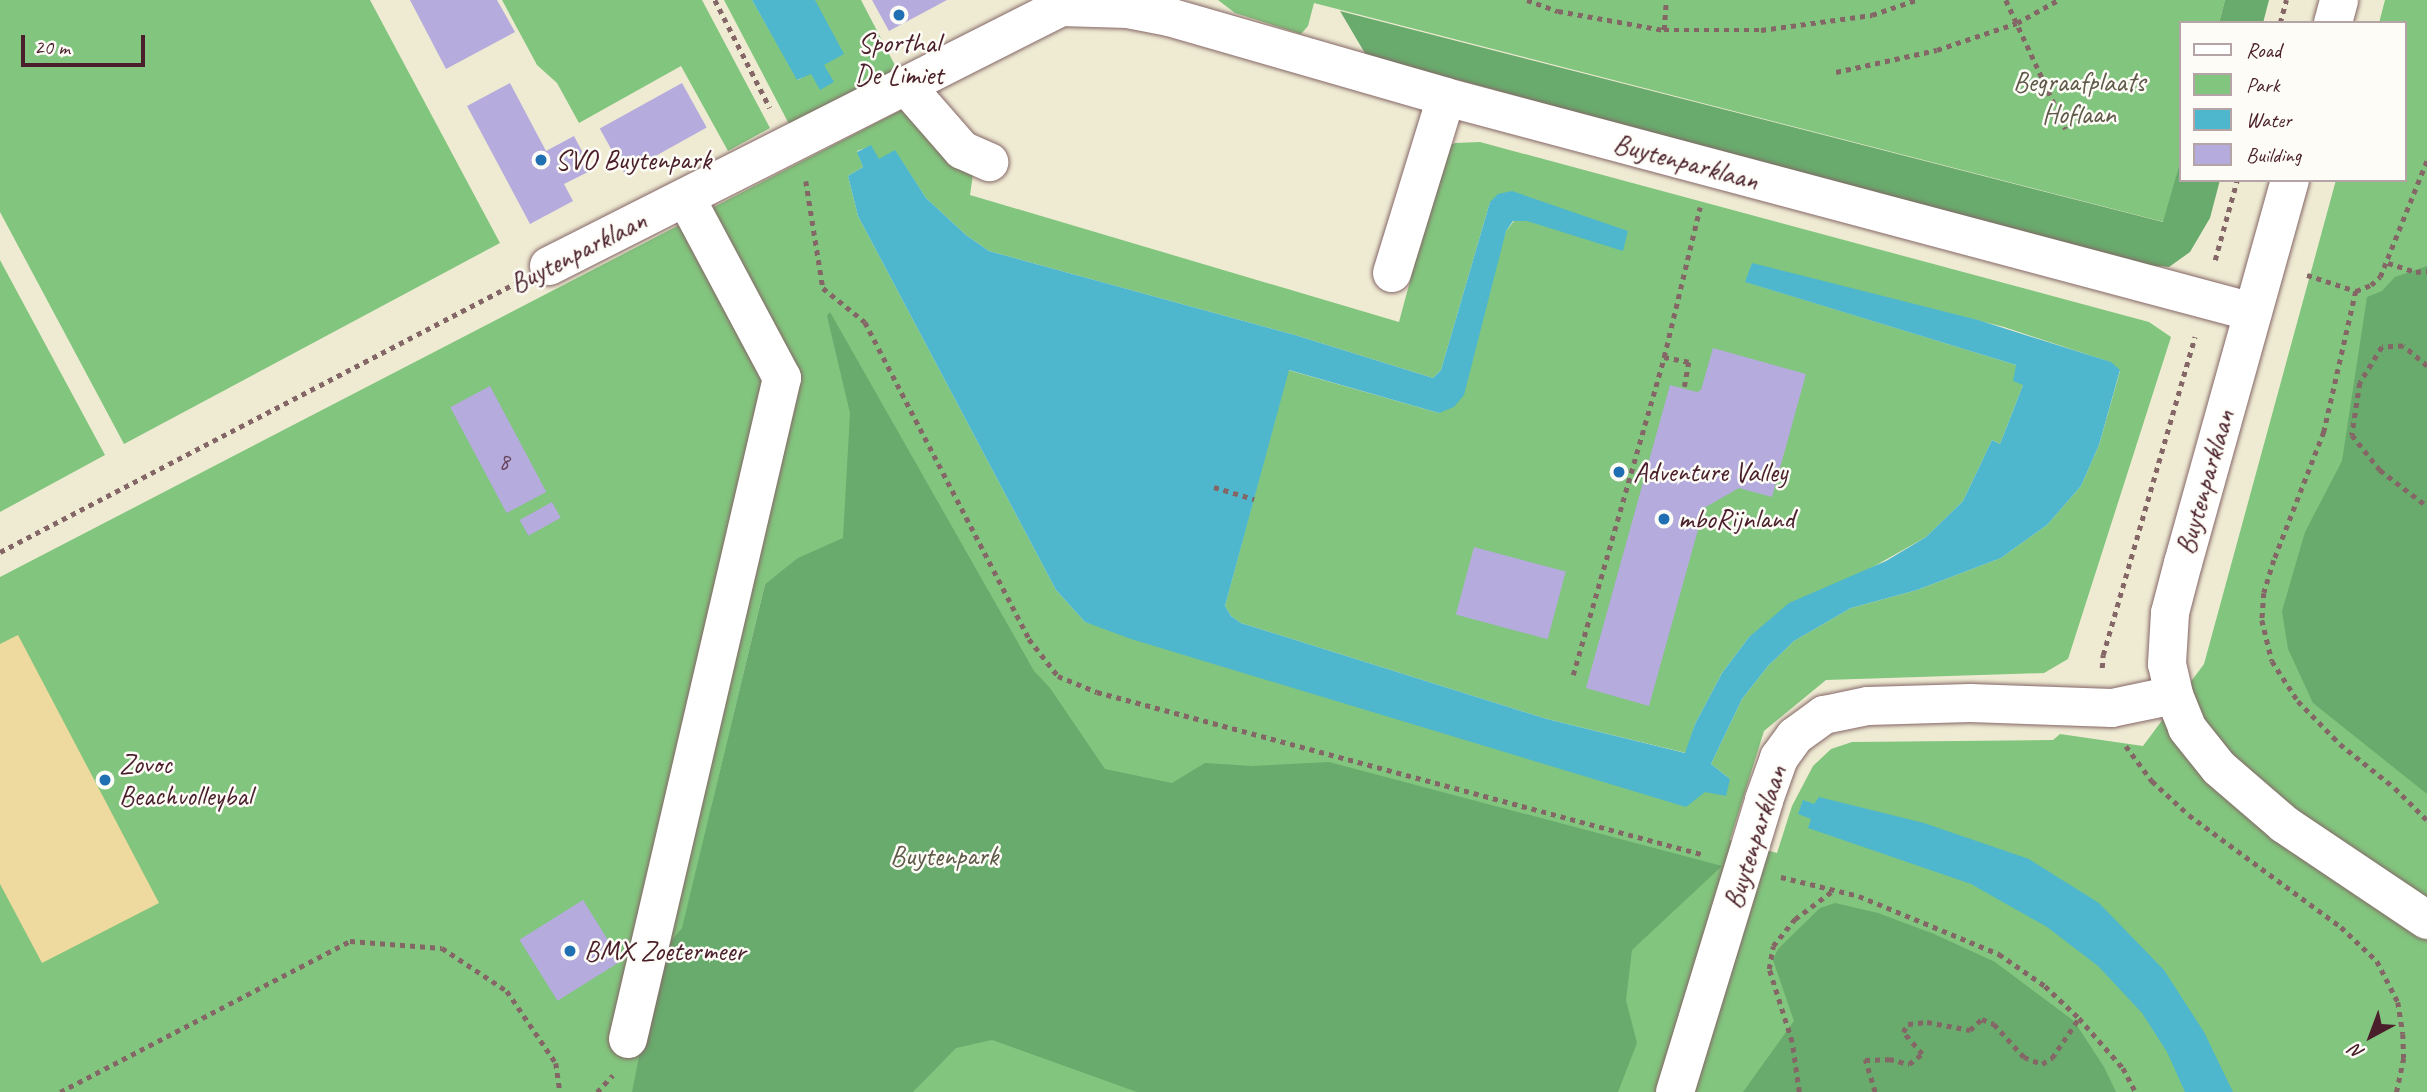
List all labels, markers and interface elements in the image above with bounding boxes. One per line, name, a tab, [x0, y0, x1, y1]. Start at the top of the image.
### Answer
marker: Sporthal De Limiet	[891, 7, 907, 23]
scale bar	[24, 21, 149, 65]
legend	[2178, 21, 2406, 182]
place label: Sporthal De Limiet	[854, 26, 944, 92]
text: 20 m	[34, 34, 70, 60]
text: Road	[2246, 37, 2281, 63]
park label: Begraafplaats Hoflaan	[2013, 65, 2145, 131]
text: Park	[2246, 72, 2279, 98]
text: Water	[2246, 107, 2292, 133]
street label: Buytenparklaan	[1610, 127, 1762, 197]
text: Building	[2246, 142, 2301, 168]
place label: SVO Buytenpark	[555, 143, 711, 177]
marker: SVO Buytenpark	[533, 152, 549, 168]
street label: Buytenparklaan	[504, 203, 652, 301]
street label: Buytenparklaan	[2168, 406, 2242, 558]
house number: 8	[499, 448, 509, 476]
place label: Adventure Valley	[1633, 455, 1787, 489]
marker: Adventure Valley	[1611, 464, 1627, 480]
place label: mboRijnland	[1678, 502, 1794, 536]
marker: mboRijnland	[1656, 511, 1672, 527]
place label: Zovoc Beachvolleybal	[119, 747, 252, 813]
street label: Buytenparklaan	[1716, 761, 1794, 913]
marker: Zovoc Beachvolleybal	[97, 772, 113, 788]
park label: Buytenpark	[890, 839, 998, 873]
place label: BMX Zoetermeer	[584, 934, 745, 968]
marker: BMX Zoetermeer	[562, 943, 578, 959]
north arrow	[2336, 1001, 2406, 1071]
text: N	[2345, 1039, 2370, 1065]

